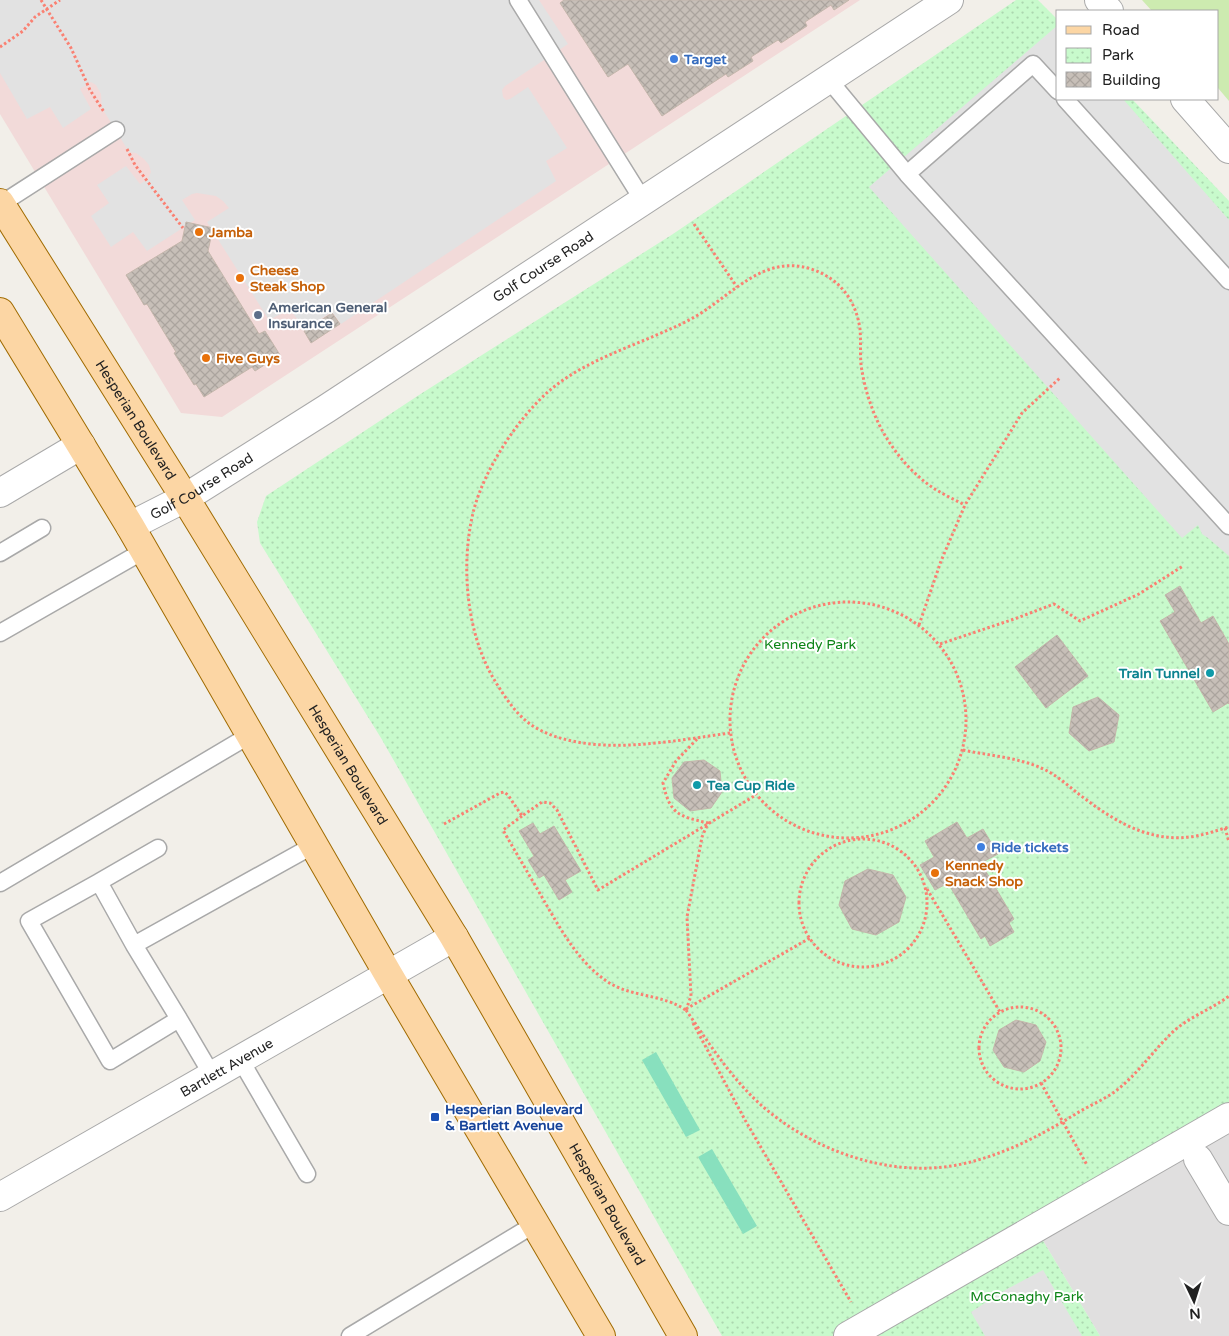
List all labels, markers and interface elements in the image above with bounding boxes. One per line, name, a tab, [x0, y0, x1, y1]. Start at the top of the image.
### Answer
legend	[1056, 10, 1219, 100]
text: Road	[1102, 21, 1140, 39]
text: Park	[1102, 46, 1134, 64]
place label: Target	[683, 51, 727, 68]
marker: Target	[668, 53, 680, 65]
text: Building	[1102, 71, 1161, 89]
place label: Jamba	[208, 224, 253, 241]
marker: Jamba	[193, 226, 205, 238]
street label: Golf Course Road	[489, 227, 597, 306]
place label: Cheese Steak Shop	[250, 262, 325, 295]
marker: Cheese Steak Shop	[234, 272, 246, 284]
place label: American General Insurance	[268, 299, 387, 332]
marker: American General Insurance	[252, 309, 264, 321]
place label: Five Guys	[216, 350, 280, 367]
marker: Five Guys	[200, 352, 212, 364]
street label: Hesperian Boulevard	[92, 357, 180, 483]
street label: Golf Course Road	[147, 449, 256, 523]
park label: Kennedy Park	[764, 636, 856, 653]
place label: Train Tunnel	[1118, 665, 1200, 682]
marker: Train Tunnel	[1204, 667, 1216, 679]
street label: Hesperian Boulevard	[305, 701, 392, 828]
place label: Tea Cup Ride	[706, 777, 795, 794]
marker: Tea Cup Ride	[691, 779, 703, 791]
place label: Ride tickets	[991, 839, 1069, 856]
marker: Ride tickets	[975, 841, 987, 853]
place label: Kennedy Snack Shop	[945, 857, 1023, 890]
marker: Kennedy Snack Shop	[929, 867, 941, 879]
street label: Bartlett Avenue	[177, 1034, 276, 1101]
place label: Hesperian Boulevard & Bartlett Avenue	[445, 1101, 583, 1134]
marker: Hesperian Boulevard & Bartlett Avenue	[429, 1111, 441, 1123]
street label: Hesperian Boulevard	[566, 1140, 649, 1268]
north arrow	[1169, 1276, 1219, 1326]
park label: McConaghy Park	[970, 1288, 1084, 1305]
text: N	[1189, 1305, 1201, 1322]

